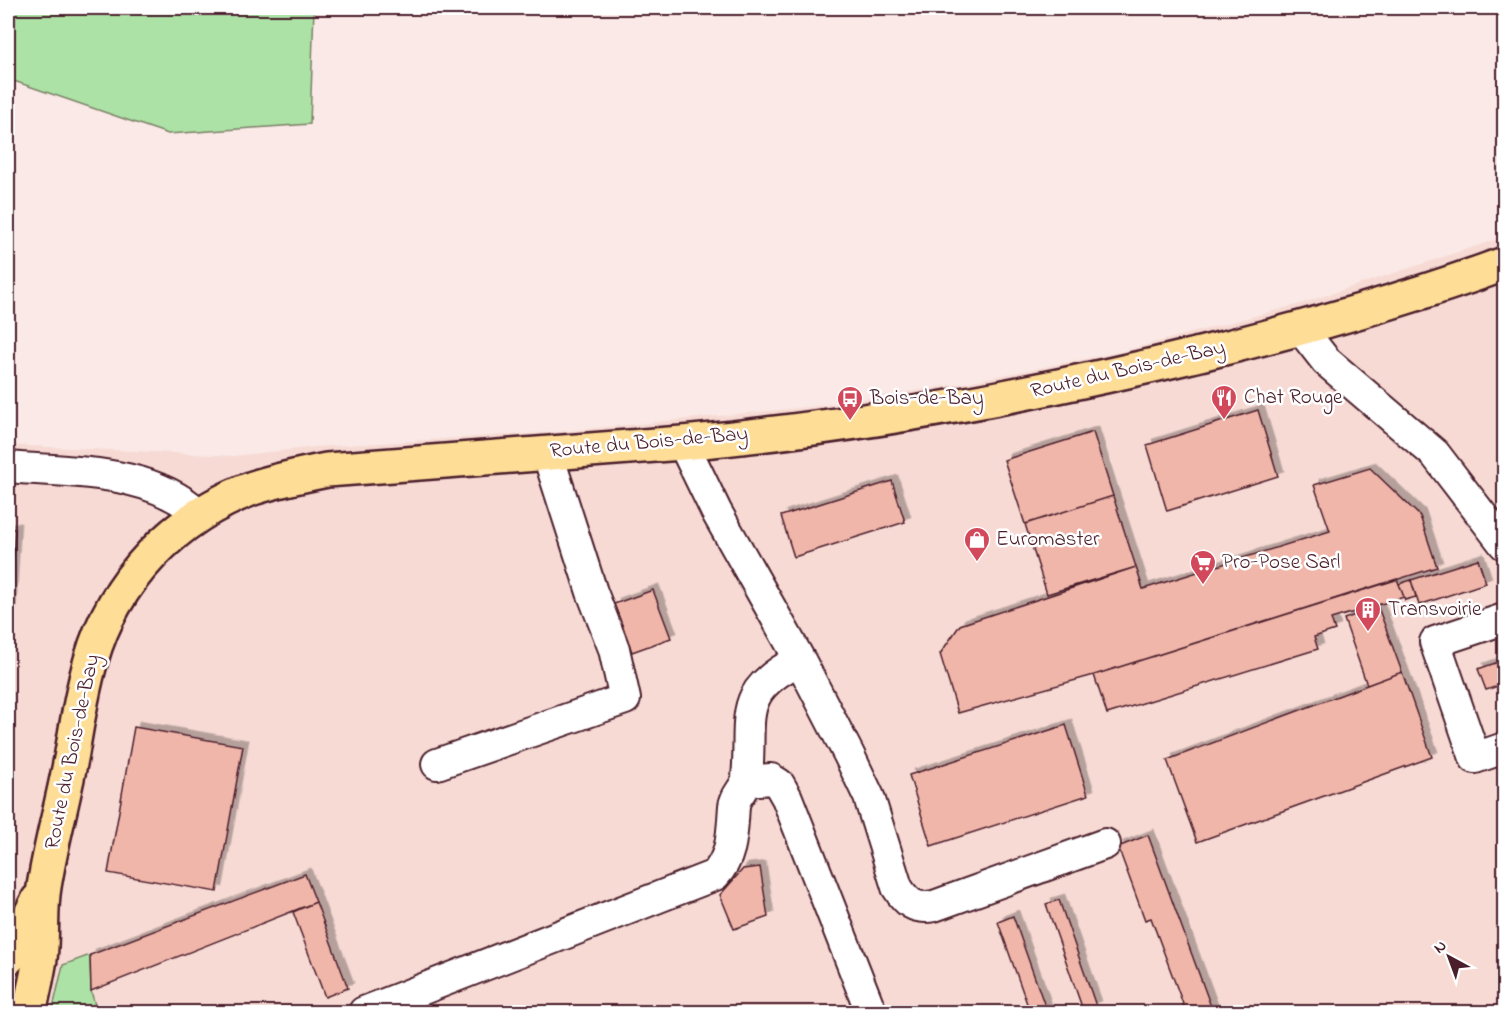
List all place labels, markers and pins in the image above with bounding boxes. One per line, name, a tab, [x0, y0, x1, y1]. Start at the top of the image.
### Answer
restaurant icon: Chat Rouge	[1209, 383, 1239, 421]
place label: Chat Rouge	[1244, 383, 1343, 415]
bus stop icon: Bois-de-Bay	[835, 384, 865, 422]
place label: Bois-de-Bay	[869, 384, 984, 416]
shop icon: Euromaster	[962, 525, 992, 563]
place label: Euromaster	[996, 525, 1100, 555]
supermarket icon: Pro-Pose Sarl	[1188, 548, 1218, 586]
place label: Pro-Pose Sarl	[1222, 548, 1340, 578]
building icon: Transvoirie	[1353, 595, 1383, 633]
place label: Transvoirie	[1388, 595, 1482, 625]

